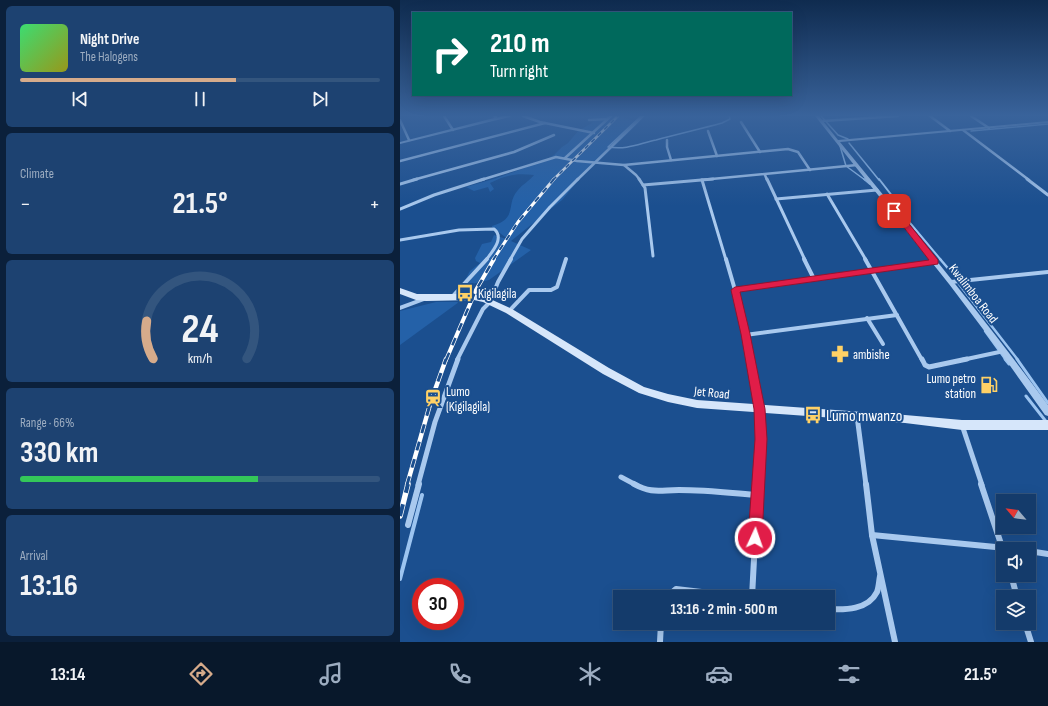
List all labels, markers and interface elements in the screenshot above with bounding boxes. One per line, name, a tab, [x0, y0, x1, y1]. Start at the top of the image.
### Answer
text: 210 m	[490, 27, 550, 60]
icon: right	[424, 28, 476, 80]
text: Night Drive	[80, 30, 139, 49]
text: The Halogens	[80, 49, 138, 65]
text: Turn right	[490, 61, 548, 82]
icon: previous	[69, 88, 91, 110]
icon: pause	[189, 88, 211, 110]
icon: next	[309, 88, 331, 110]
text: Climate	[20, 166, 54, 182]
text: 21.5°	[172, 186, 228, 222]
text: −	[20, 191, 31, 218]
text: +	[369, 191, 380, 218]
pin	[877, 194, 911, 228]
icon: arrive	[883, 200, 905, 222]
street label: Kwalimboa Road	[945, 261, 1001, 326]
bus stop icon: Kigilagila	[455, 283, 475, 303]
place label: Kigilagila	[478, 286, 516, 302]
text: 24	[181, 305, 219, 354]
pharmacy icon: ambishe	[830, 344, 850, 364]
place label: ambishe	[853, 347, 890, 363]
text: km/h	[188, 350, 212, 367]
place label: Lumo petro station	[926, 371, 976, 402]
fuel station icon: Lumo petro station	[979, 375, 999, 395]
street label: Jet Road	[692, 383, 730, 403]
place label: Lumo (Kigilagila)	[446, 384, 490, 415]
station icon: Lumo (Kigilagila)	[423, 388, 443, 408]
bus stop icon: Lumo mwanzo	[803, 405, 823, 425]
place label: Lumo mwanzo	[826, 407, 902, 426]
text: Range · 66%	[20, 415, 74, 431]
text: 330 km	[20, 435, 98, 471]
north arrow	[996, 494, 1036, 534]
map controls	[996, 494, 1036, 630]
position arrow	[734, 517, 776, 559]
button: sound	[996, 542, 1036, 582]
text: Arrival	[20, 548, 48, 564]
text: 13:16	[20, 568, 78, 604]
speed limit sign: 30	[412, 578, 464, 630]
button: layers	[996, 590, 1036, 630]
text: 13:16 · 2 min · 500 m	[670, 600, 778, 619]
icon: directions	[187, 660, 215, 688]
icon: music	[317, 660, 345, 688]
icon: phone	[446, 660, 474, 688]
icon: climate	[576, 660, 604, 688]
icon: car	[705, 660, 733, 688]
icon: filters	[835, 660, 863, 688]
text: 13:14	[51, 664, 85, 685]
text: 21.5°	[964, 664, 997, 685]

